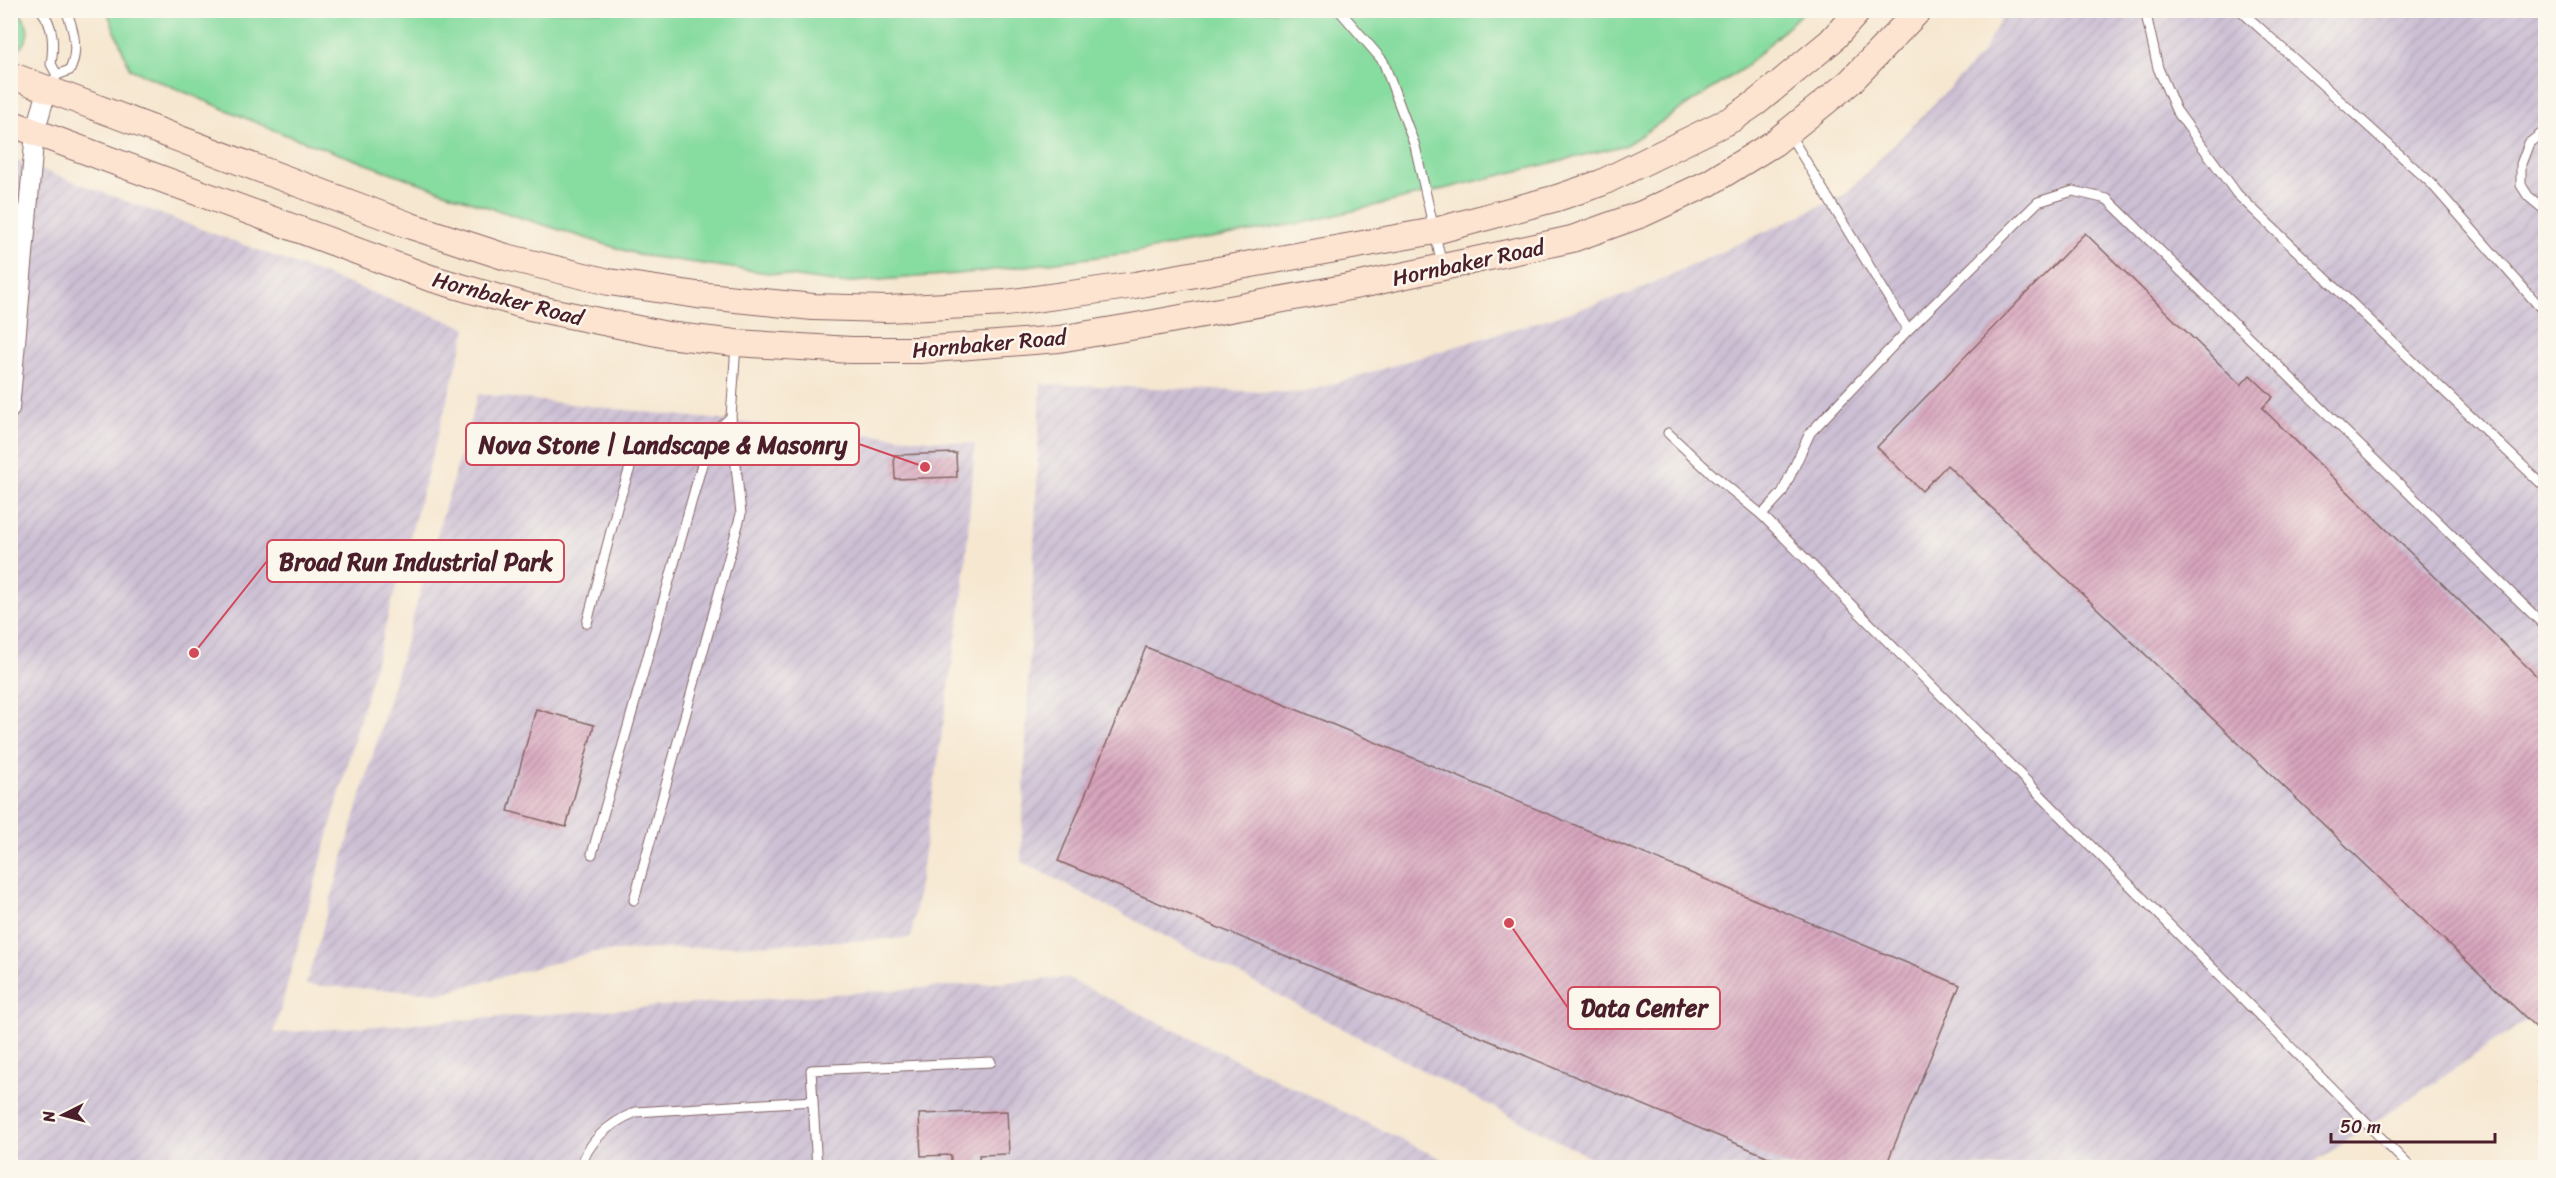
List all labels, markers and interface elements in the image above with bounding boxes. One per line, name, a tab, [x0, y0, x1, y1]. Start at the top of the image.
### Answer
street label: Hornbaker Road	[1388, 227, 1549, 298]
street label: Hornbaker Road	[428, 260, 589, 338]
street label: Hornbaker Road	[910, 317, 1069, 370]
callout: Nova Stone | Landscape & Masonry	[466, 423, 859, 465]
text: Nova Stone | Landscape & Masonry	[478, 424, 848, 466]
callout: Broad Run Industrial Park	[267, 540, 564, 582]
text: Broad Run Industrial Park	[279, 541, 553, 583]
callout: Data Center	[1568, 987, 1720, 1029]
text: Data Center	[1581, 987, 1709, 1029]
north arrow	[33, 1085, 93, 1145]
scale bar	[2331, 1106, 2494, 1144]
text: N	[33, 1109, 64, 1125]
text: 50 m	[2340, 1111, 2381, 1143]

